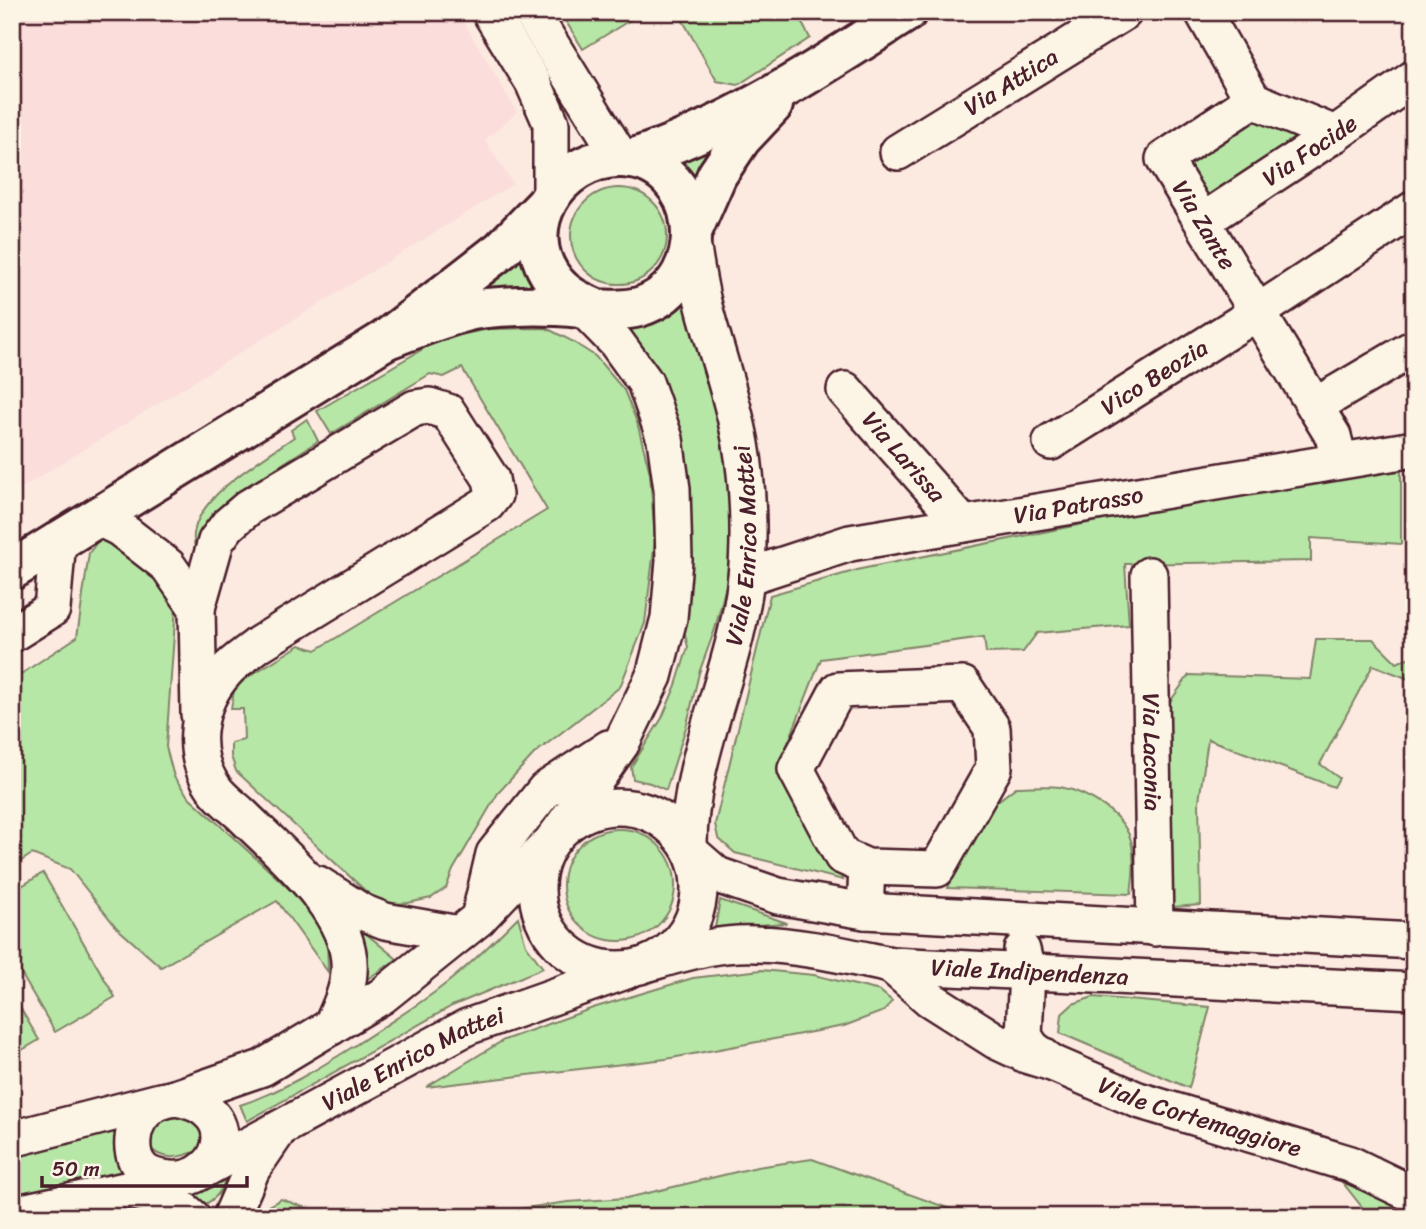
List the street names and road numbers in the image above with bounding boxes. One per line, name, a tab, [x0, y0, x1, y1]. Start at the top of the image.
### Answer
street label: Via Attica	[955, 36, 1067, 128]
street label: Via Focide	[1253, 103, 1367, 198]
street label: Via Zante	[1160, 172, 1248, 279]
street label: Vico Beozia	[1092, 327, 1217, 427]
street label: Via Larissa	[851, 401, 957, 513]
street label: Viale Enrico Mattei	[713, 441, 769, 650]
street label: Via Patrasso	[1010, 473, 1146, 536]
street label: Via Laconia	[1130, 693, 1174, 811]
street label: Viale Indipendenza	[930, 946, 1130, 998]
street label: Viale Enrico Mattei	[314, 994, 511, 1123]
street label: Viale Cortemaggiore	[1091, 1064, 1307, 1169]

